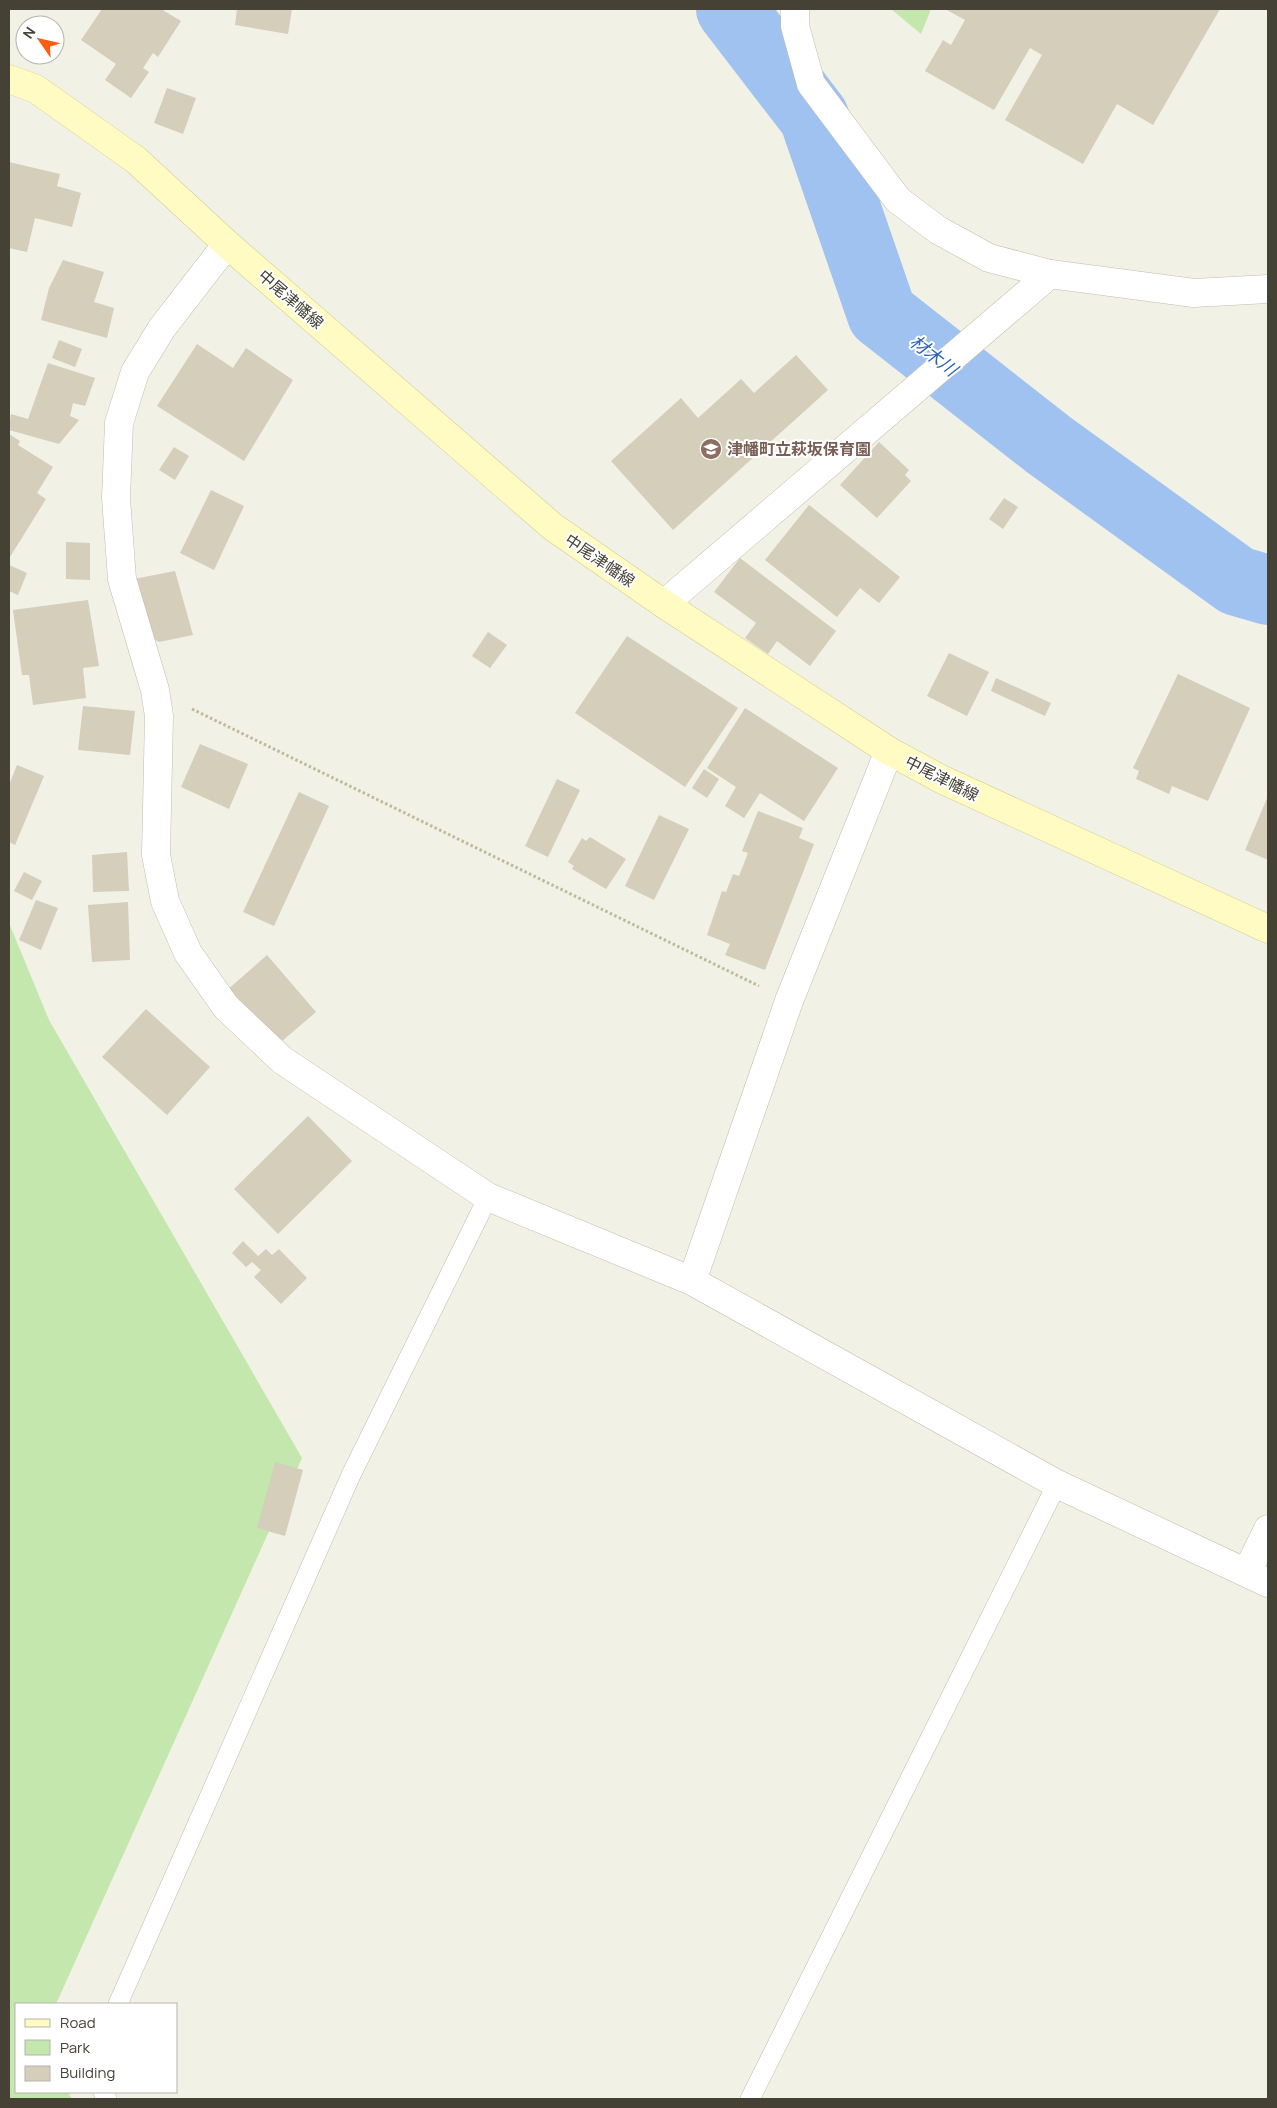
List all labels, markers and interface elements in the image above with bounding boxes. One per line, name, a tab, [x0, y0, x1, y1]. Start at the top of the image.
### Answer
north arrow	[15, 15, 65, 65]
text: N	[18, 23, 39, 42]
street label: 中尾津幡線	[254, 264, 328, 334]
water label: 材木川	[905, 329, 964, 382]
school or university icon: 津幡町立萩坂保育園	[699, 437, 723, 461]
place label: 津幡町立萩坂保育園	[727, 438, 871, 460]
street label: 中尾津幡線	[561, 529, 639, 591]
street label: 中尾津幡線	[901, 750, 983, 806]
legend	[15, 2003, 178, 2093]
text: Road	[60, 2012, 96, 2033]
text: Park	[60, 2037, 90, 2058]
text: Building	[60, 2062, 115, 2083]

